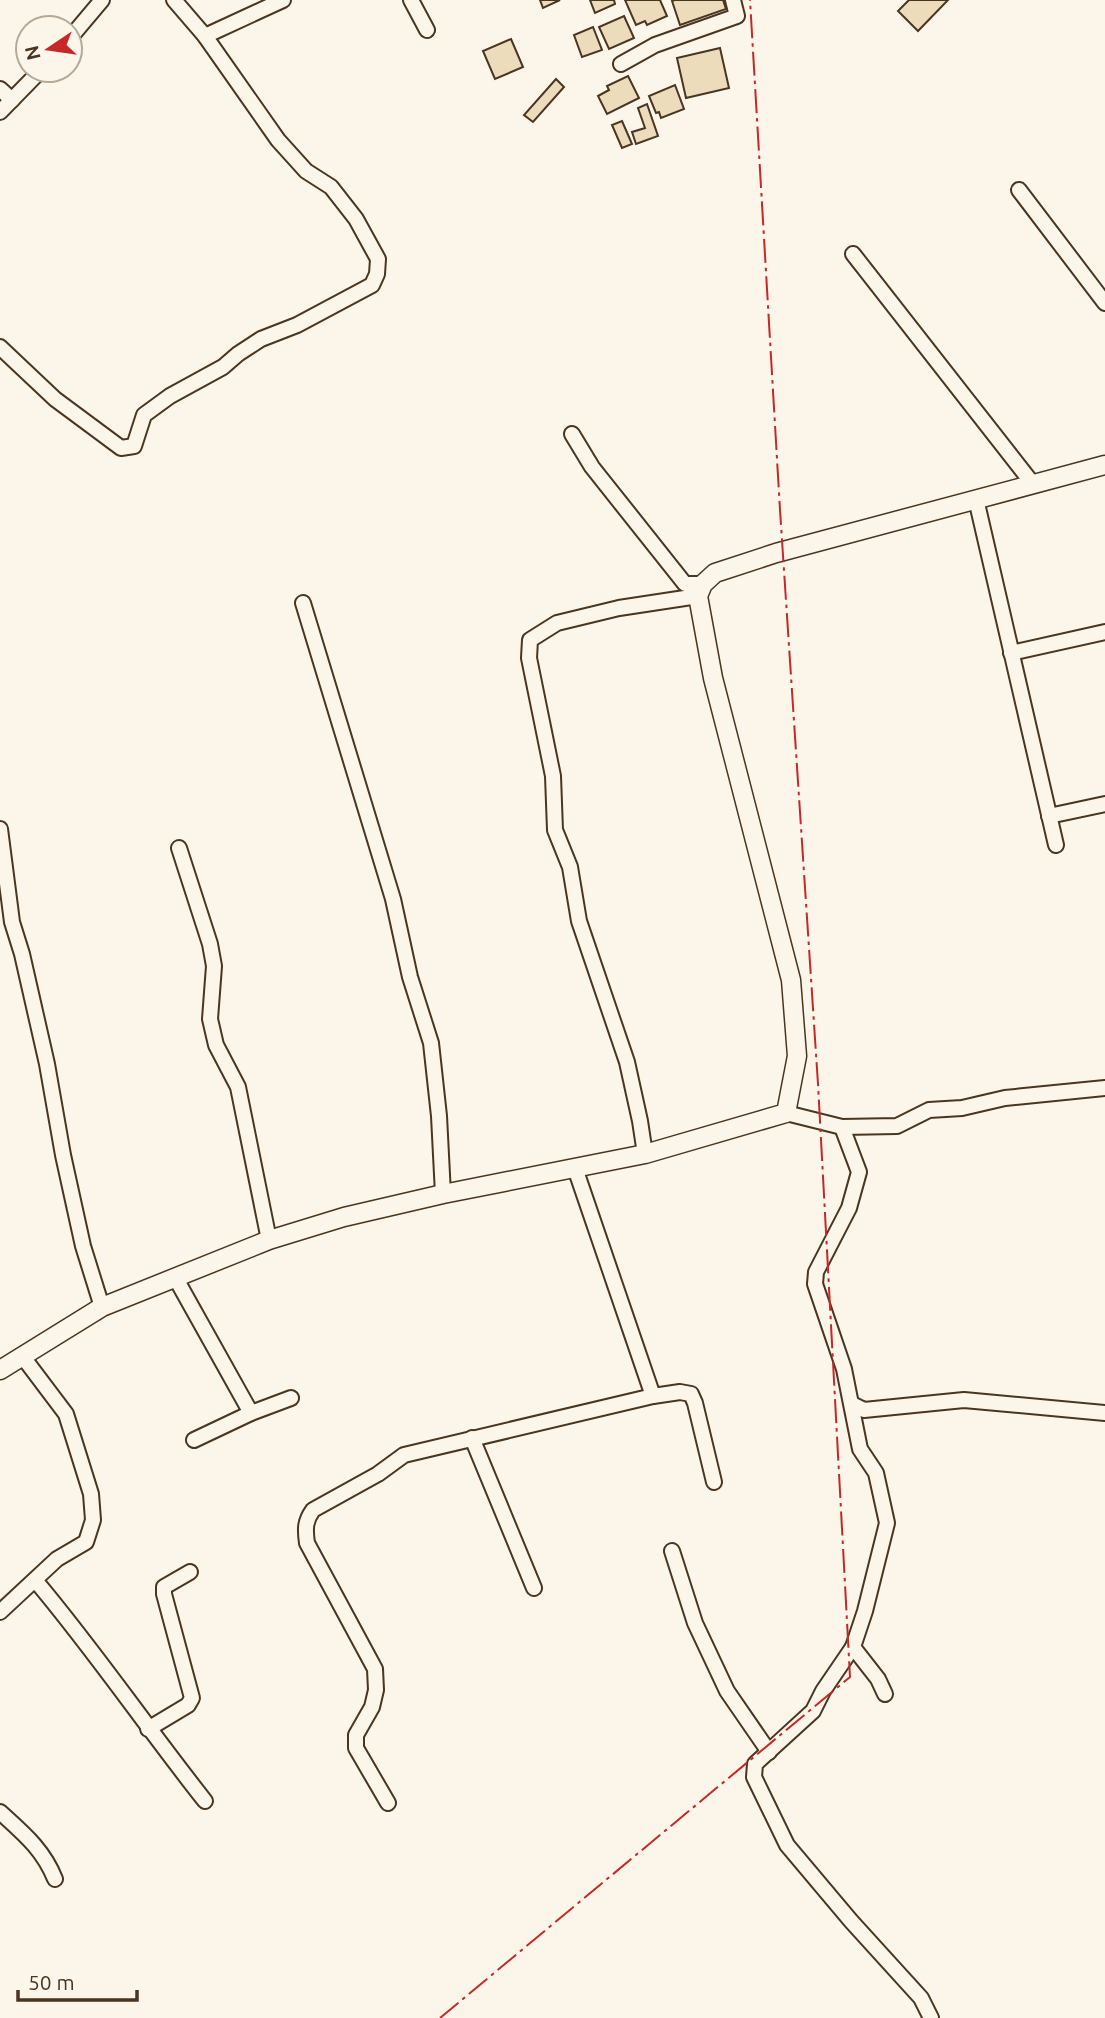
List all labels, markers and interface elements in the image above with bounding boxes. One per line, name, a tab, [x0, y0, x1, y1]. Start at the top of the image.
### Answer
north arrow	[14, 14, 84, 84]
text: N	[20, 43, 45, 62]
scale bar	[18, 1958, 136, 2002]
text: 50 m	[28, 1970, 75, 1994]

